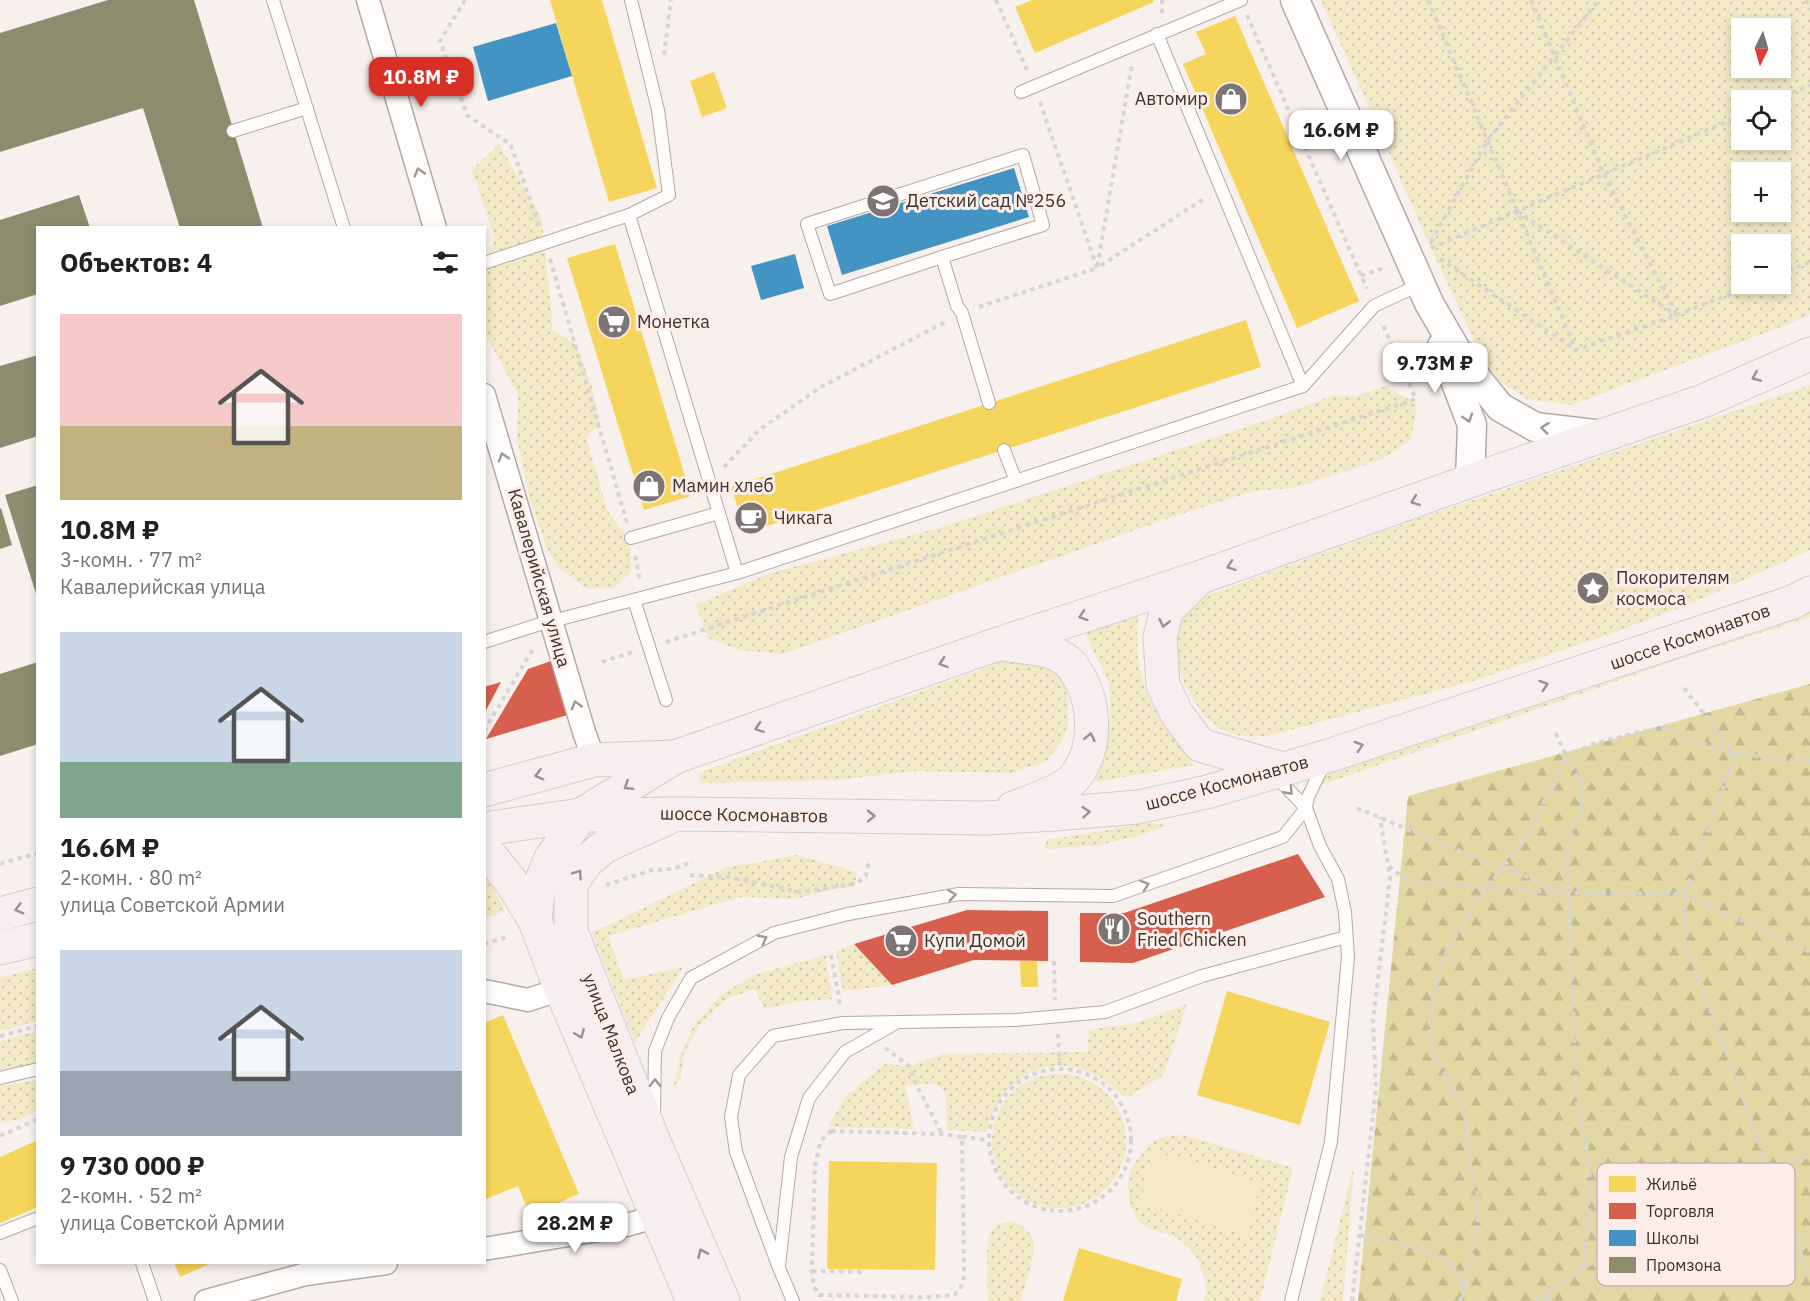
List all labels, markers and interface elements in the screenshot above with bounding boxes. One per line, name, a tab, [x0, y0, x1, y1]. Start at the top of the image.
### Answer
north arrow	[1731, 18, 1791, 78]
map controls	[1731, 18, 1791, 294]
pin: 10.8M ₽	[366, 57, 476, 108]
text: 10.8M ₽	[383, 63, 459, 90]
shop icon: Автомир	[1213, 81, 1249, 117]
place label: Автомир	[1135, 87, 1208, 110]
button: locate	[1731, 90, 1791, 150]
pin: 16.6M ₽	[1286, 110, 1396, 161]
text: 16.6M ₽	[1303, 116, 1379, 143]
button: +	[1731, 162, 1791, 222]
one-way arrow	[414, 167, 426, 178]
school or university icon: Детский сад №256	[865, 183, 901, 219]
place label: Детский сад №256	[906, 189, 1066, 212]
button: −	[1731, 234, 1791, 294]
text: Объектов: 4	[60, 245, 212, 279]
icon: filters	[429, 246, 462, 279]
supermarket icon: Монетка	[596, 304, 632, 340]
place label: Монетка	[637, 310, 710, 333]
pin: 9.73M ₽	[1380, 343, 1490, 394]
text: 9.73M ₽	[1397, 349, 1473, 376]
icon: home	[207, 353, 315, 461]
one-way arrow	[1752, 370, 1763, 382]
one-way arrow	[1461, 412, 1473, 423]
one-way arrow	[1540, 423, 1550, 435]
one-way arrow	[498, 453, 510, 463]
shop icon: Мамин хлеб	[631, 468, 667, 504]
place label: Мамин хлеб	[672, 474, 774, 497]
street label: Кавалерийская улица	[503, 486, 576, 670]
one-way arrow	[1410, 493, 1421, 506]
cafe icon: Чикага	[733, 500, 769, 536]
place label: Чикага	[774, 506, 833, 529]
text: 10.8M ₽	[60, 512, 159, 546]
text: 3-комн. · 77 m²	[60, 546, 202, 573]
one-way arrow	[1226, 559, 1237, 572]
place label: Покорителям космоса	[1616, 566, 1730, 610]
place icon: Покорителям космоса	[1575, 570, 1611, 606]
text: Кавалерийская улица	[60, 573, 266, 600]
street label: шоссе Космонавтов	[1607, 598, 1773, 675]
one-way arrow	[1078, 609, 1089, 621]
one-way arrow	[1158, 618, 1171, 628]
one-way arrow	[938, 656, 949, 669]
icon: home	[207, 671, 315, 779]
one-way arrow	[1539, 680, 1549, 692]
one-way arrow	[571, 700, 583, 711]
one-way arrow	[754, 720, 765, 733]
one-way arrow	[1083, 732, 1096, 742]
one-way arrow	[1353, 740, 1364, 753]
street label: шоссе Космонавтов	[1143, 750, 1311, 815]
one-way arrow	[535, 768, 545, 781]
one-way arrow	[624, 779, 634, 791]
one-way arrow	[1282, 784, 1293, 794]
street label: шоссе Космонавтов	[660, 802, 828, 827]
one-way arrow	[1081, 806, 1090, 819]
one-way arrow	[867, 810, 876, 822]
text: 16.6M ₽	[60, 830, 159, 864]
text: 2-комн. · 80 m²	[60, 864, 202, 891]
one-way arrow	[571, 870, 582, 881]
one-way arrow	[1139, 880, 1150, 892]
one-way arrow	[947, 890, 957, 902]
text: улица Советской Армии	[60, 891, 285, 918]
one-way arrow	[14, 902, 25, 914]
place label: Southern Fried Chicken	[1137, 907, 1247, 951]
restaurant icon: Southern Fried Chicken	[1096, 911, 1132, 947]
supermarket icon: Купи Домой	[883, 923, 919, 959]
place label: Купи Домой	[924, 929, 1026, 952]
one-way arrow	[756, 935, 767, 946]
street label: улица Малкова	[578, 970, 645, 1098]
icon: home	[207, 989, 315, 1097]
one-way arrow	[573, 1028, 585, 1039]
one-way arrow	[649, 1079, 661, 1088]
text: 9 730 000 ₽	[60, 1148, 205, 1182]
legend	[1597, 1163, 1795, 1286]
text: Жильё	[1646, 1174, 1697, 1194]
text: 2-комн. · 52 m²	[60, 1182, 202, 1209]
text: Торговля	[1646, 1201, 1714, 1221]
pin: 28.2M ₽	[520, 1203, 630, 1254]
text: улица Советской Армии	[60, 1209, 285, 1236]
text: 28.2M ₽	[537, 1209, 613, 1236]
text: Школы	[1646, 1228, 1699, 1248]
one-way arrow	[697, 1249, 709, 1260]
text: Промзона	[1646, 1255, 1722, 1275]

